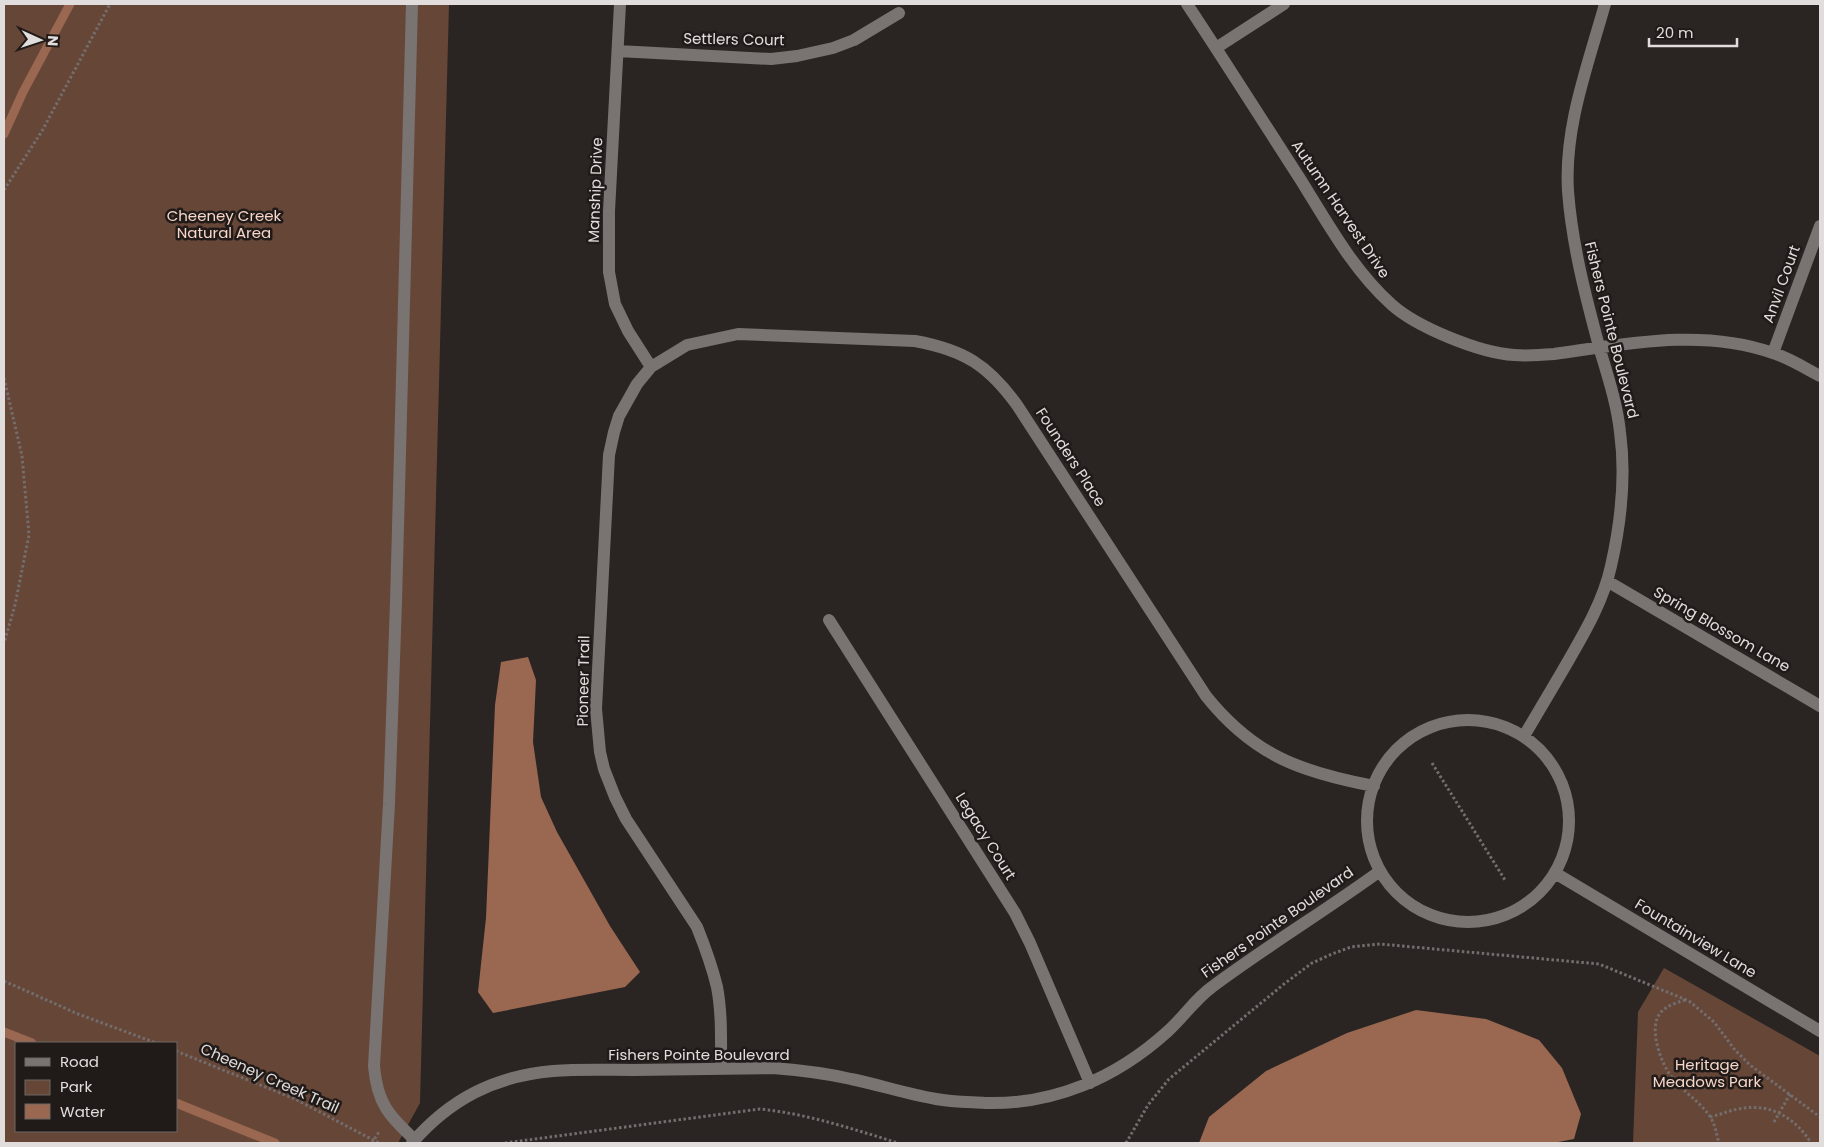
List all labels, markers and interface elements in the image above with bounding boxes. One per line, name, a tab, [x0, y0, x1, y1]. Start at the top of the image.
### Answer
north arrow	[15, 15, 65, 65]
scale bar	[1649, 15, 1736, 47]
text: 20 m	[1656, 22, 1694, 43]
street label: Settlers Court	[683, 28, 785, 50]
text: N	[43, 35, 63, 46]
street label: Autumn Harvest Drive	[1287, 136, 1395, 282]
street label: Manship Drive	[583, 137, 607, 243]
park label: Cheeney Creek Natural Area	[167, 205, 282, 243]
street label: Fishers Pointe Boulevard	[1580, 239, 1644, 421]
street label: Anvil Court	[1757, 242, 1805, 326]
street label: Founders Place	[1031, 403, 1111, 511]
street label: Spring Blossom Lane	[1650, 581, 1794, 677]
street label: Pioneer Trail	[572, 635, 594, 727]
street label: Legacy Court	[951, 788, 1021, 884]
street label: Fishers Pointe Boulevard	[1197, 861, 1357, 983]
street label: Fountainview Lane	[1631, 893, 1761, 983]
street label: Cheeney Creek Trail	[197, 1038, 343, 1118]
legend	[15, 1042, 178, 1132]
street label: Fishers Pointe Boulevard	[608, 1044, 790, 1065]
text: Road	[60, 1051, 99, 1072]
park label: Heritage Meadows Park	[1653, 1054, 1761, 1092]
text: Park	[60, 1076, 92, 1097]
text: Water	[60, 1101, 106, 1122]

